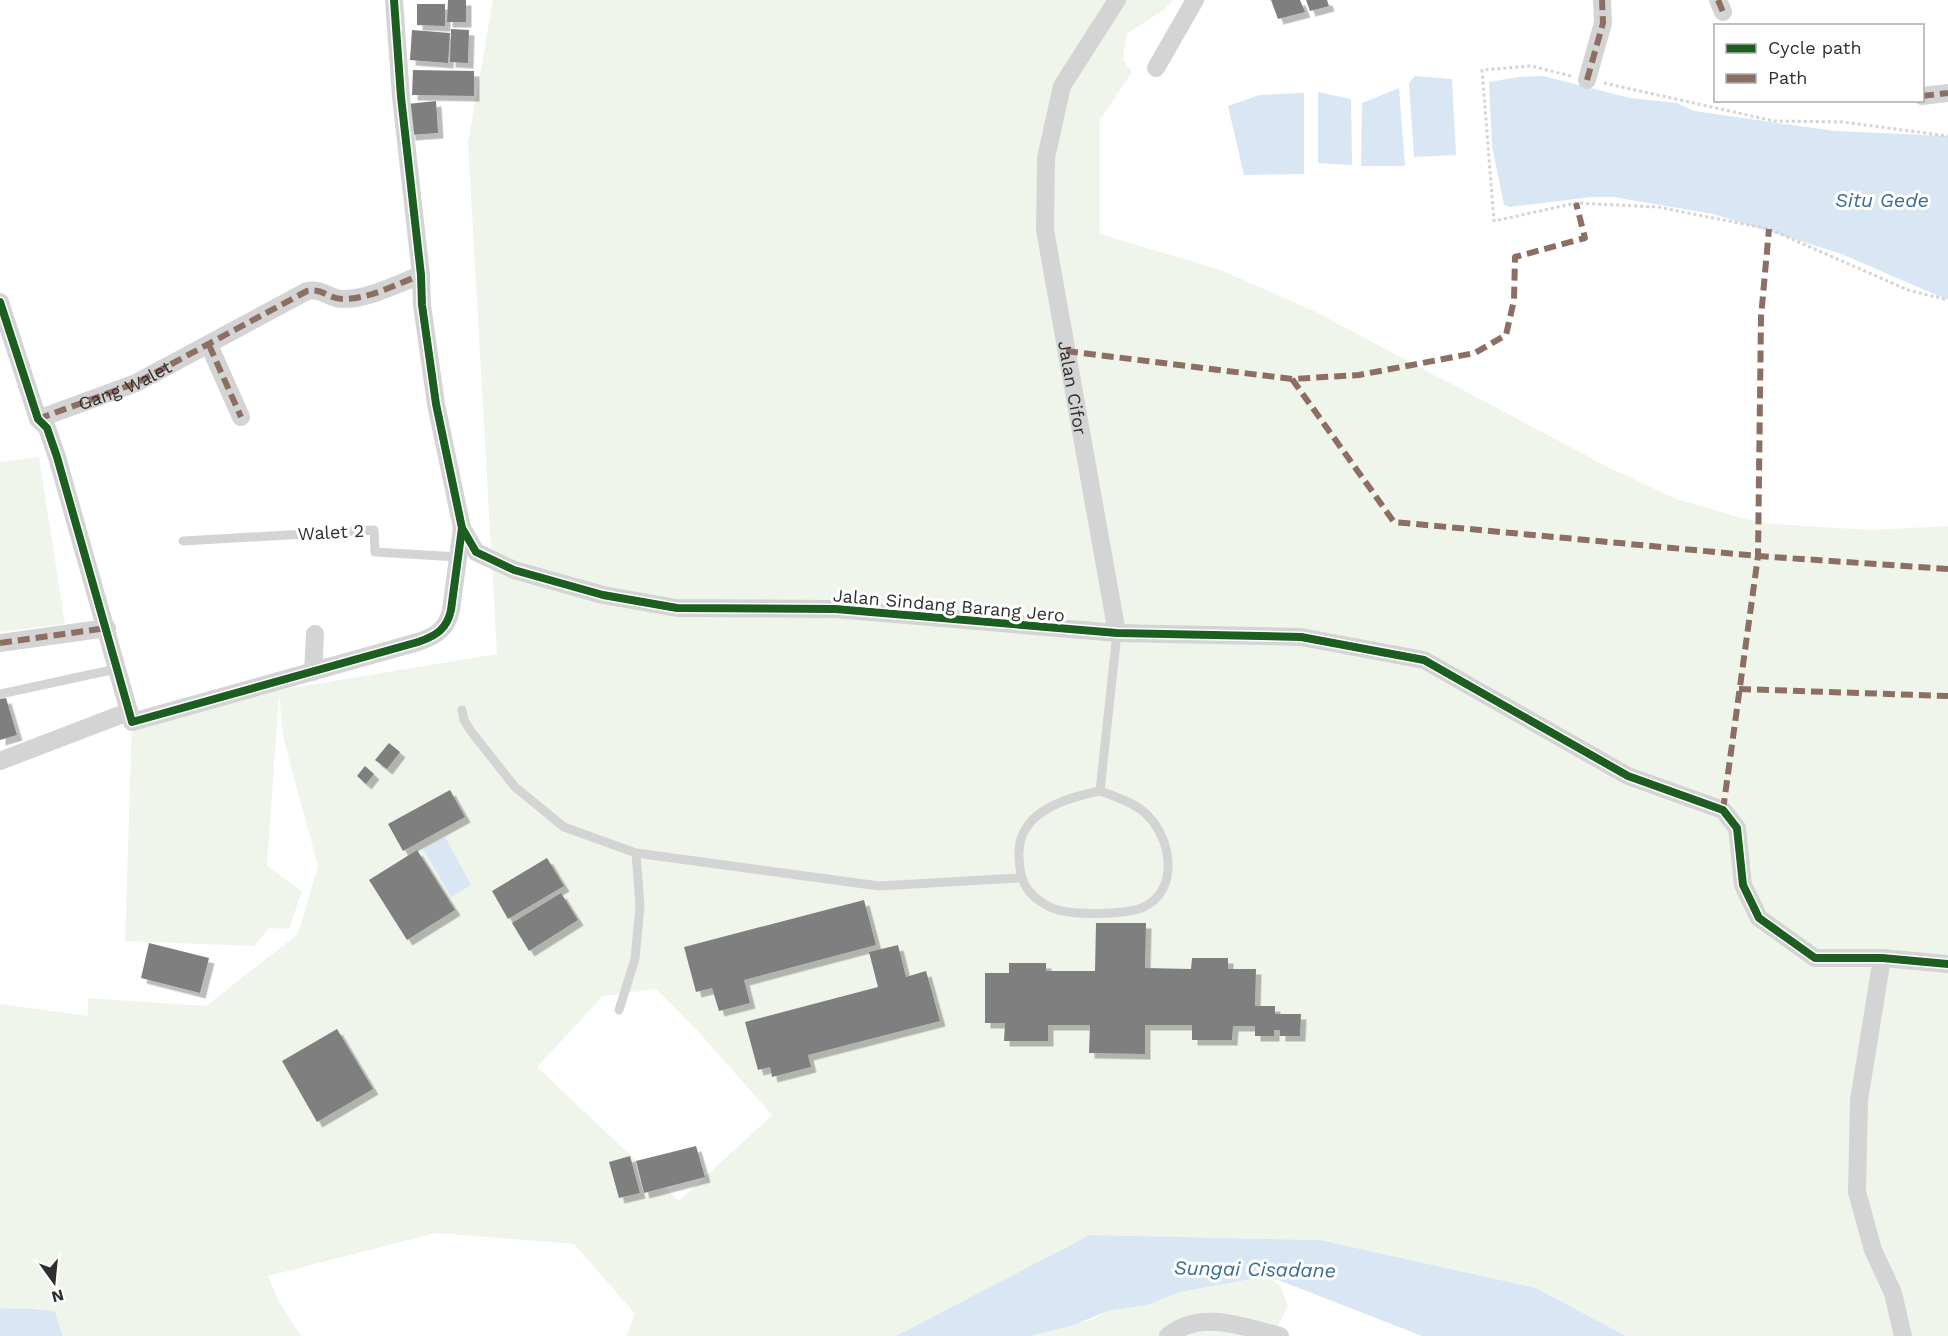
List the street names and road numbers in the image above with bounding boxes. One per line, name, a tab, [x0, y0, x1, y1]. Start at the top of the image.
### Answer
street label: Jalan Cifor	[1054, 339, 1092, 436]
street label: Gang Walet	[75, 355, 175, 414]
street label: Walet 2	[297, 520, 365, 544]
street label: Jalan Sindang Barang Jero	[832, 584, 1066, 626]

